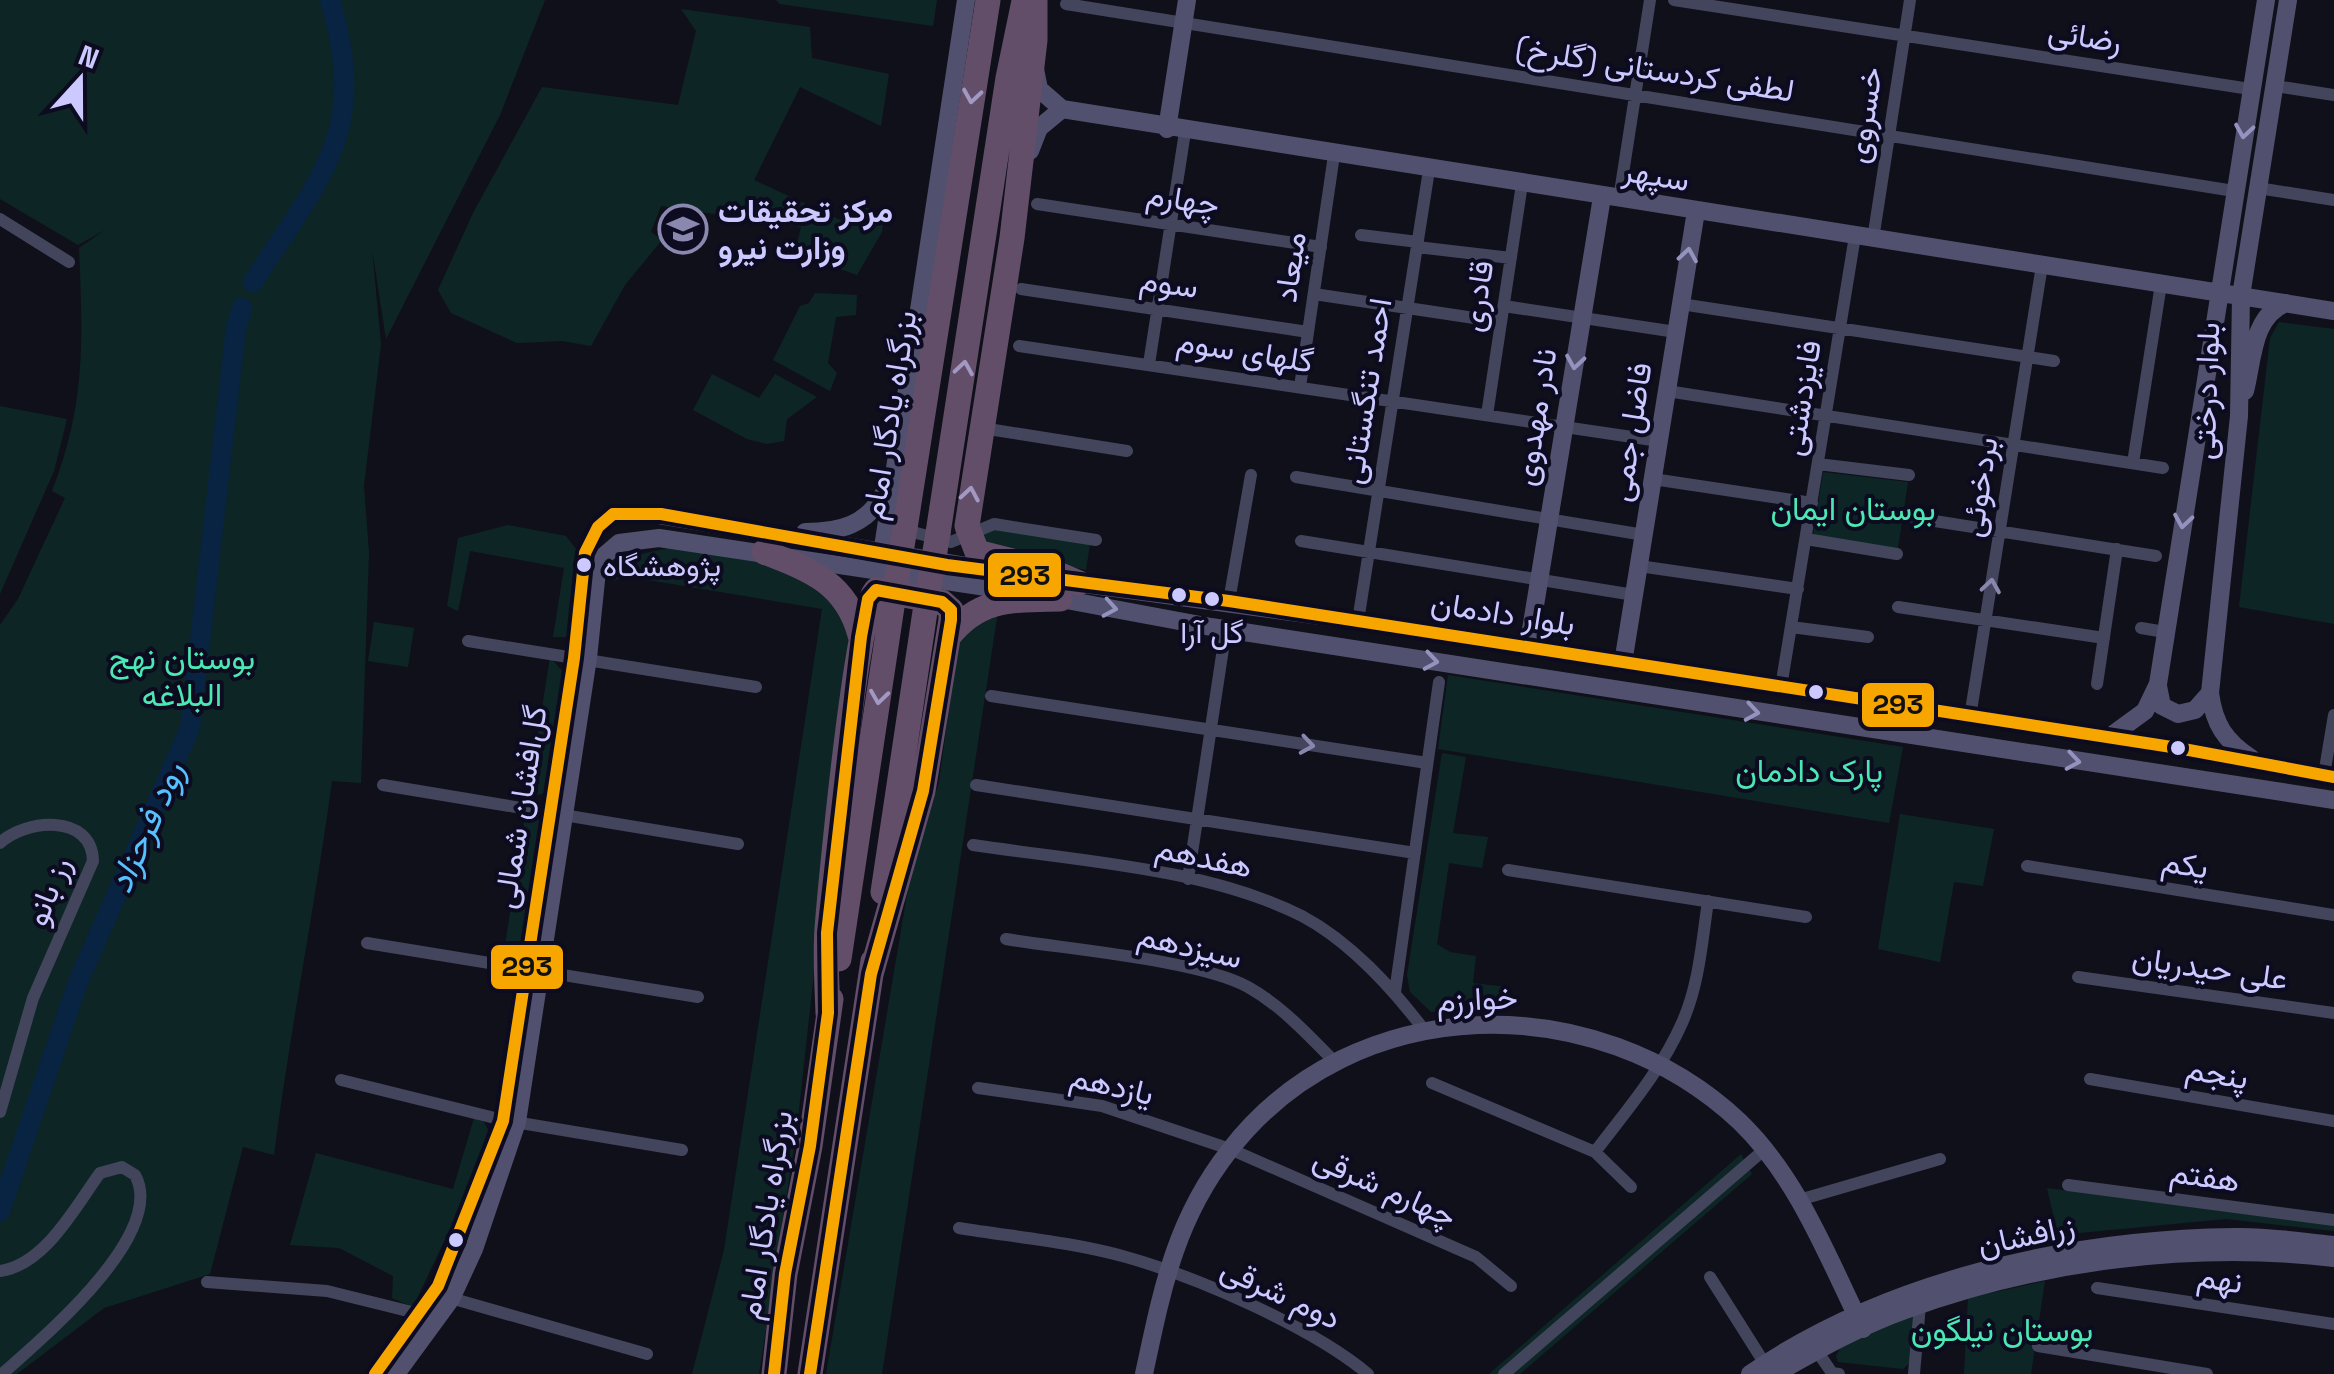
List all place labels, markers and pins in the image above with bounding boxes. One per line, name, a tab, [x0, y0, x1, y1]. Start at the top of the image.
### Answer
place label: مرکز تحقیقات وزارت نیرو	[718, 191, 893, 268]
school or university icon: مرکز تحقیقات وزارت نیرو	[657, 203, 709, 255]
place label: پژوهشگاه	[603, 546, 721, 586]
marker: پژوهشگاه	[574, 555, 594, 575]
unlabelled marker	[1169, 585, 1189, 605]
marker: گل آرا	[1202, 589, 1222, 609]
place label: گل آرا	[1180, 613, 1244, 652]
unlabelled marker	[1806, 682, 1826, 702]
unlabelled marker	[2168, 738, 2188, 758]
unlabelled marker	[446, 1230, 466, 1250]

